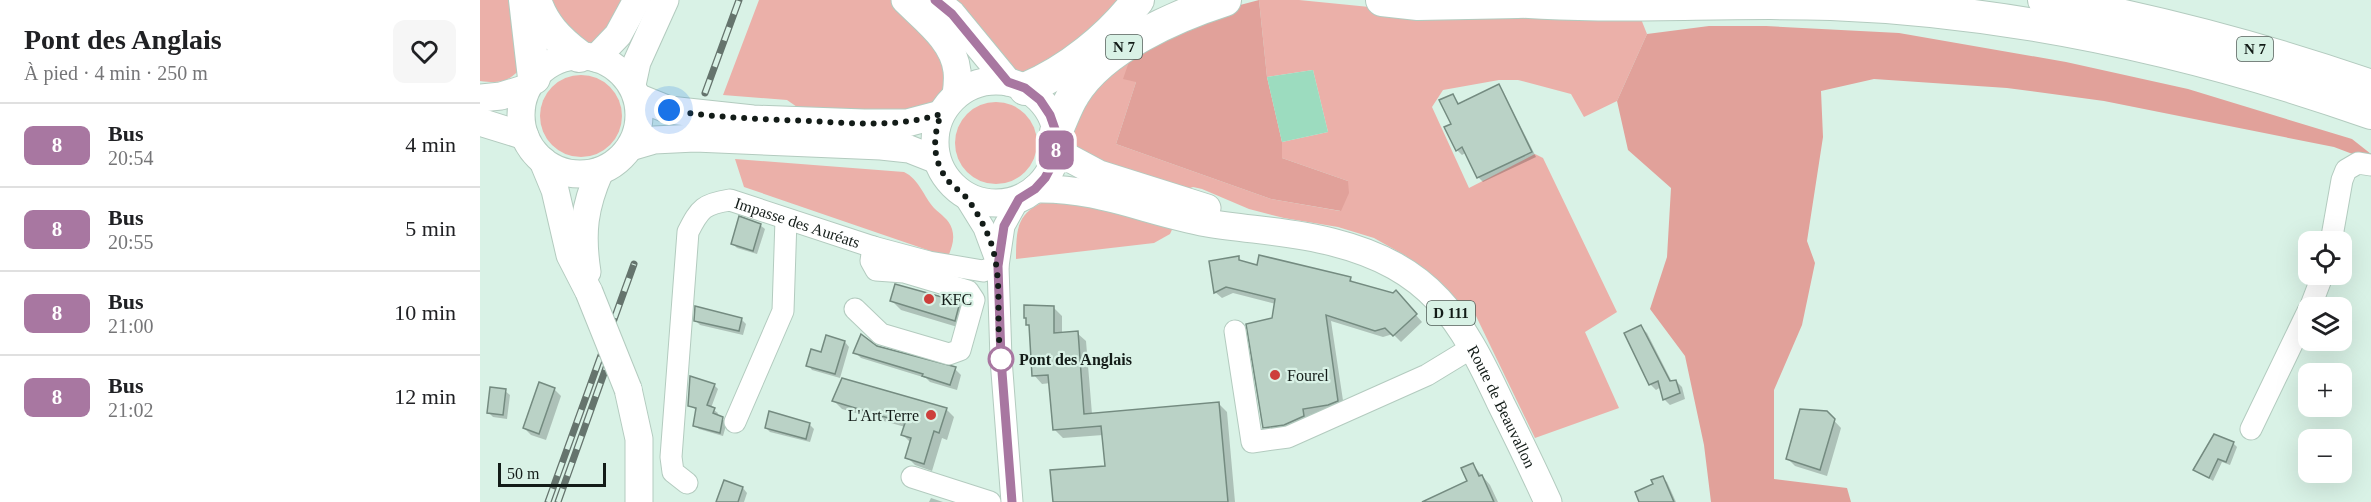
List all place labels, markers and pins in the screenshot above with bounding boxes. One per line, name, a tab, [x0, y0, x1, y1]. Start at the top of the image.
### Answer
place label: KFC	[941, 291, 972, 308]
marker: KFC	[922, 292, 936, 306]
marker: Pont des Anglais	[988, 346, 1014, 372]
place label: Pont des Anglais	[1019, 351, 1132, 369]
place label: Fourel	[1287, 367, 1329, 384]
marker: Fourel	[1268, 368, 1282, 382]
place label: L'Art Terre	[848, 407, 919, 424]
marker: L'Art Terre	[924, 408, 938, 422]

